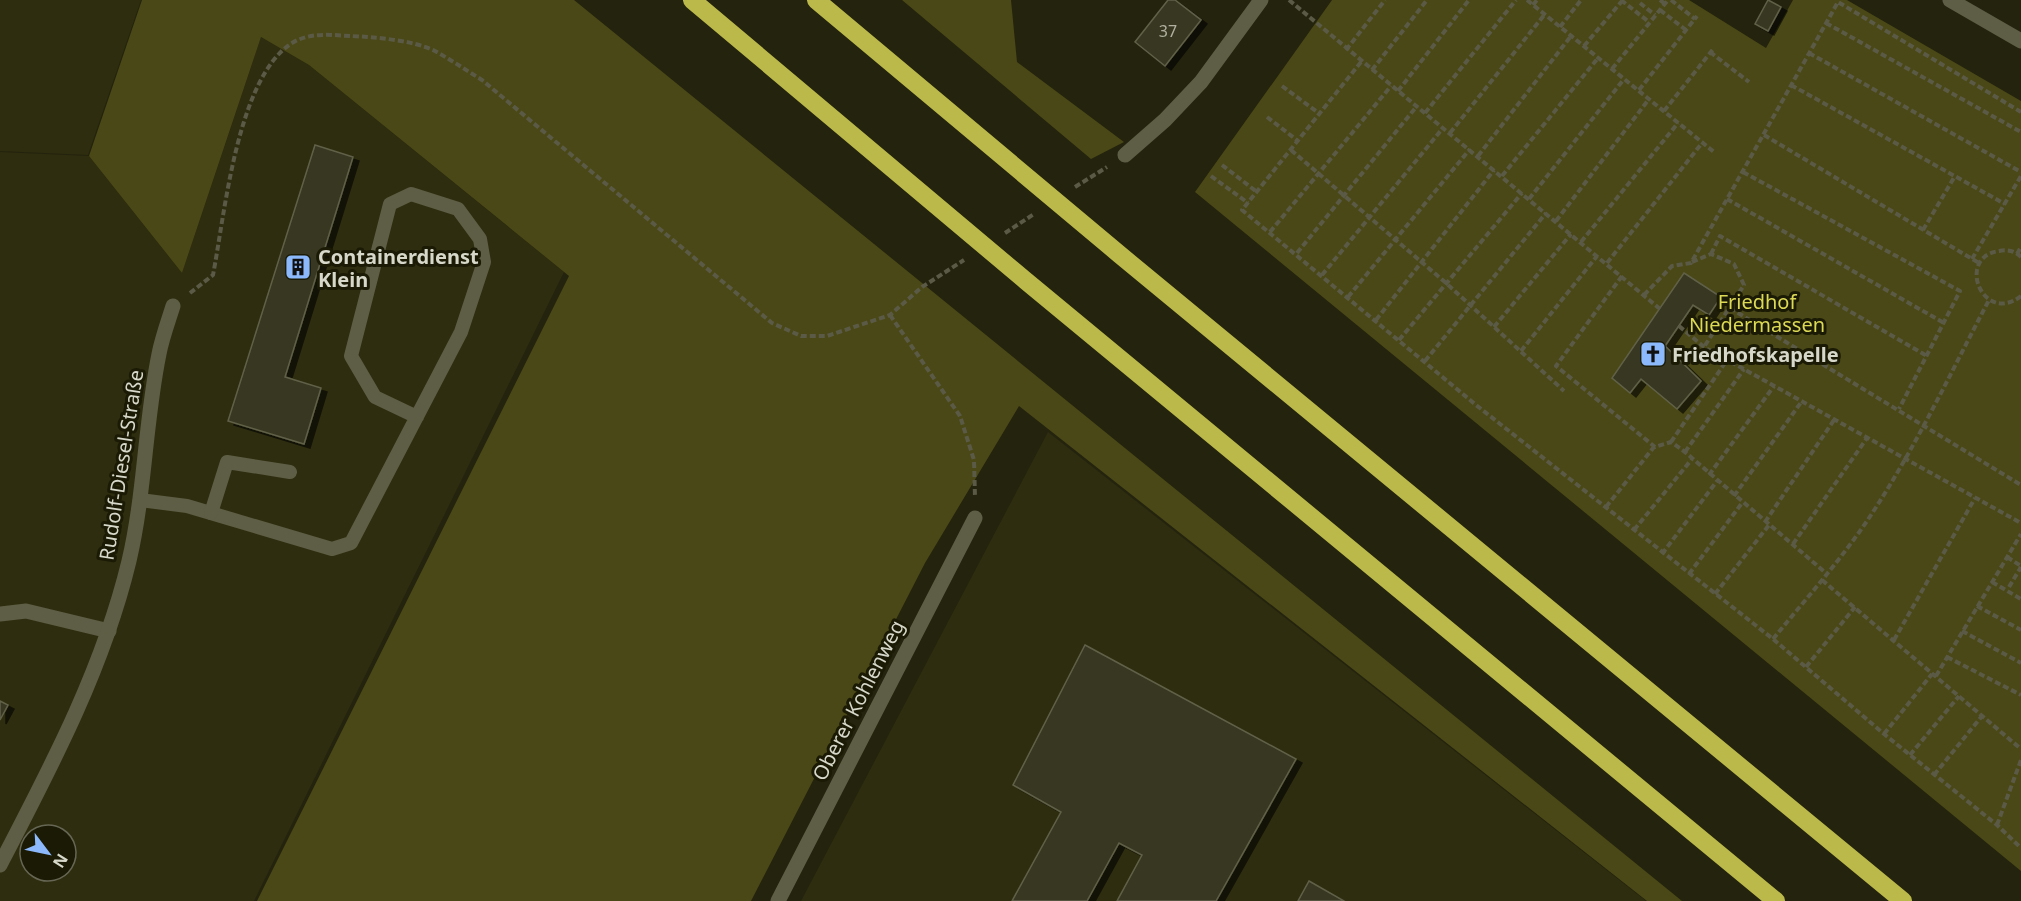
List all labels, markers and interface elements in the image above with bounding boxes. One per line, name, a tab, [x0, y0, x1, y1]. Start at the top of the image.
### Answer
house number: 37	[1159, 20, 1177, 42]
place label: Containerdienst Klein	[318, 243, 479, 293]
building icon: Containerdienst Klein	[283, 252, 313, 282]
park label: Friedhof Niedermassen	[1689, 288, 1825, 338]
church icon: Friedhofskapelle	[1638, 339, 1668, 369]
place label: Friedhofskapelle	[1672, 341, 1839, 368]
street label: Rudolf-Diesel-Straße	[93, 368, 149, 562]
street label: Oberer Kohlenweg	[806, 615, 910, 785]
north arrow	[18, 823, 78, 883]
text: N	[48, 850, 73, 872]

